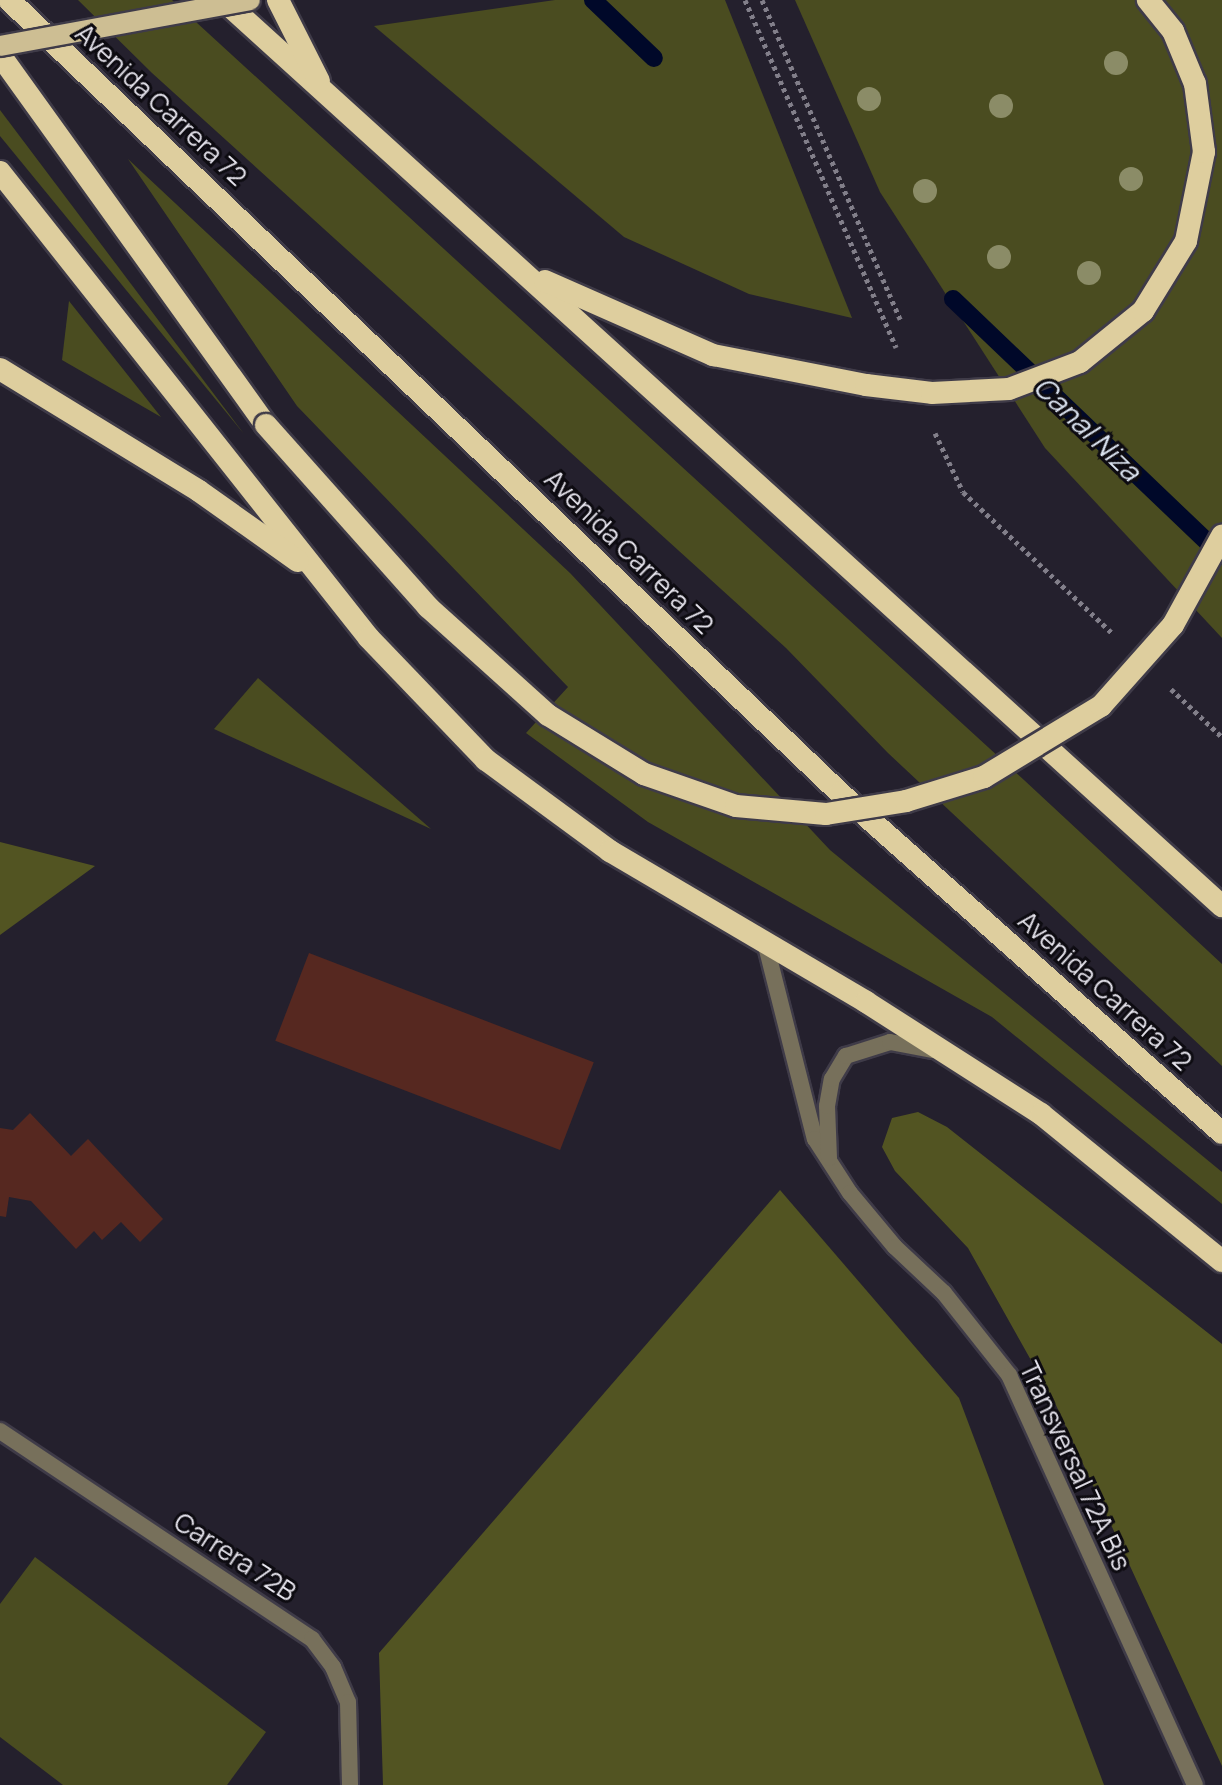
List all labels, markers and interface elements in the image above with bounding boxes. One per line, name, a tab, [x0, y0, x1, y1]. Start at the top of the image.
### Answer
street label: Avenida Carrera 72	[69, 18, 253, 192]
water label: Canal Niza	[1028, 369, 1148, 487]
street label: Avenida Carrera 72	[538, 463, 720, 641]
street label: Avenida Carrera 72	[1012, 905, 1198, 1077]
street label: Transversal 72A Bis	[1013, 1357, 1137, 1575]
street label: Carrera 72B	[168, 1506, 302, 1608]

